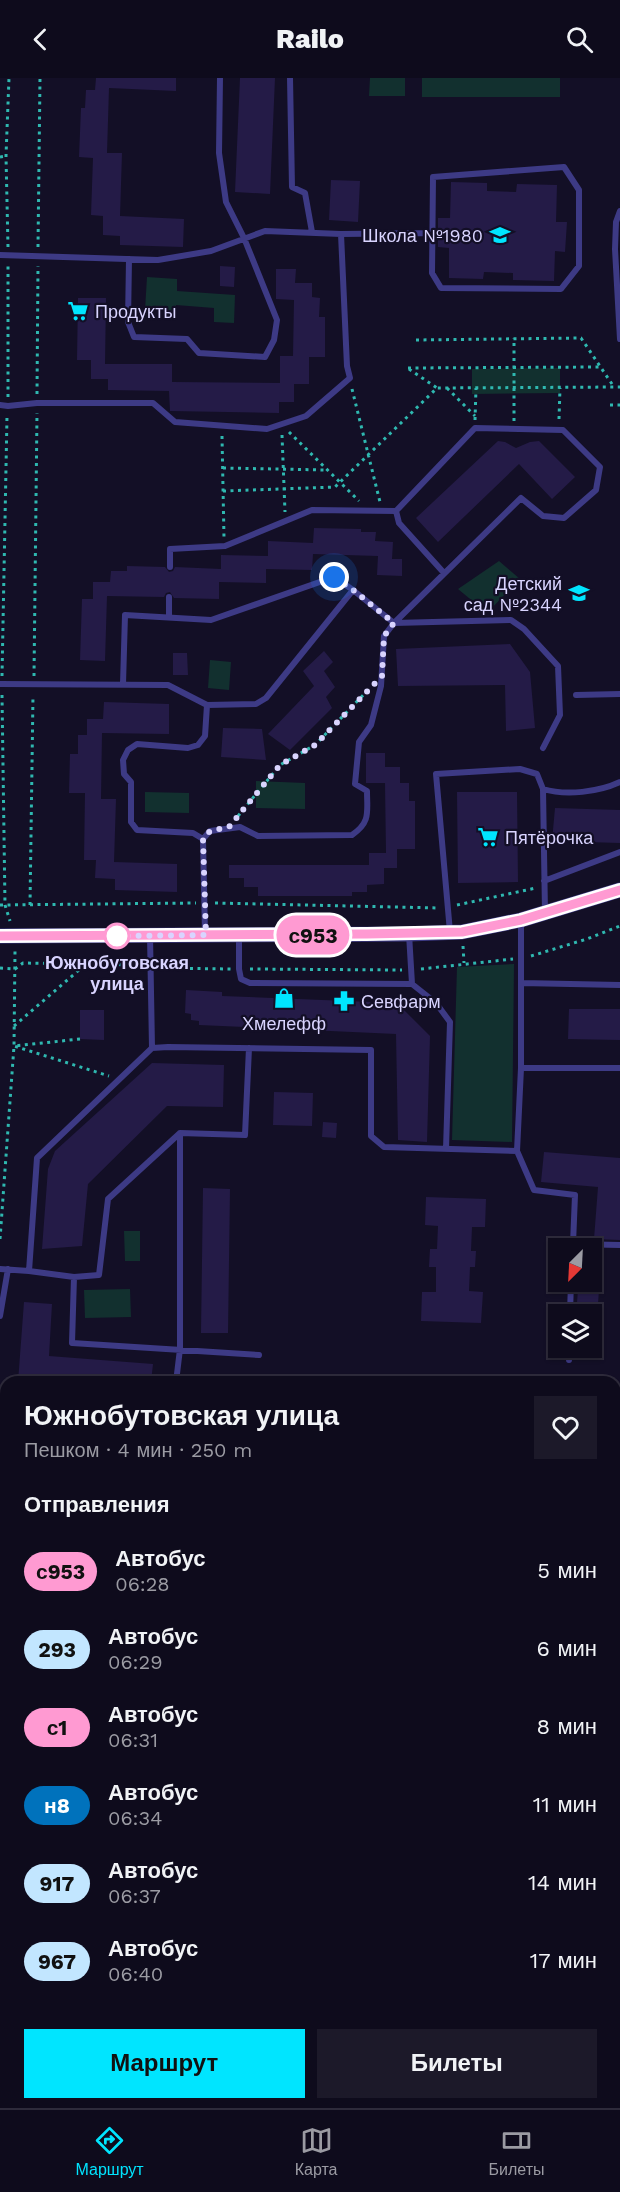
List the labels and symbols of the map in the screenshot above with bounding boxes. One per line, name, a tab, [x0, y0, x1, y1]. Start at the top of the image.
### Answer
school or university icon: Школа №1980	[488, 223, 512, 247]
place label: Школа №1980	[362, 225, 483, 246]
supermarket icon: Продукты	[66, 299, 90, 323]
place label: Продукты	[95, 301, 176, 322]
your location	[319, 562, 349, 592]
place label: Детский сад №2344	[464, 573, 562, 615]
school or university icon: Детский сад №2344	[567, 581, 591, 605]
supermarket icon: Пятёрочка	[476, 825, 500, 849]
place label: Пятёрочка	[505, 827, 594, 848]
line badge: с953	[271, 916, 355, 954]
marker: Южнобутовская улица	[104, 923, 130, 949]
place label: Южнобутовская улица	[45, 952, 189, 994]
shop icon: Хмелефф	[272, 986, 296, 1010]
pharmacy icon: Севфарм	[332, 989, 356, 1013]
place label: Севфарм	[361, 991, 441, 1012]
place label: Хмелефф	[242, 1013, 326, 1034]
north arrow	[548, 1238, 602, 1292]

